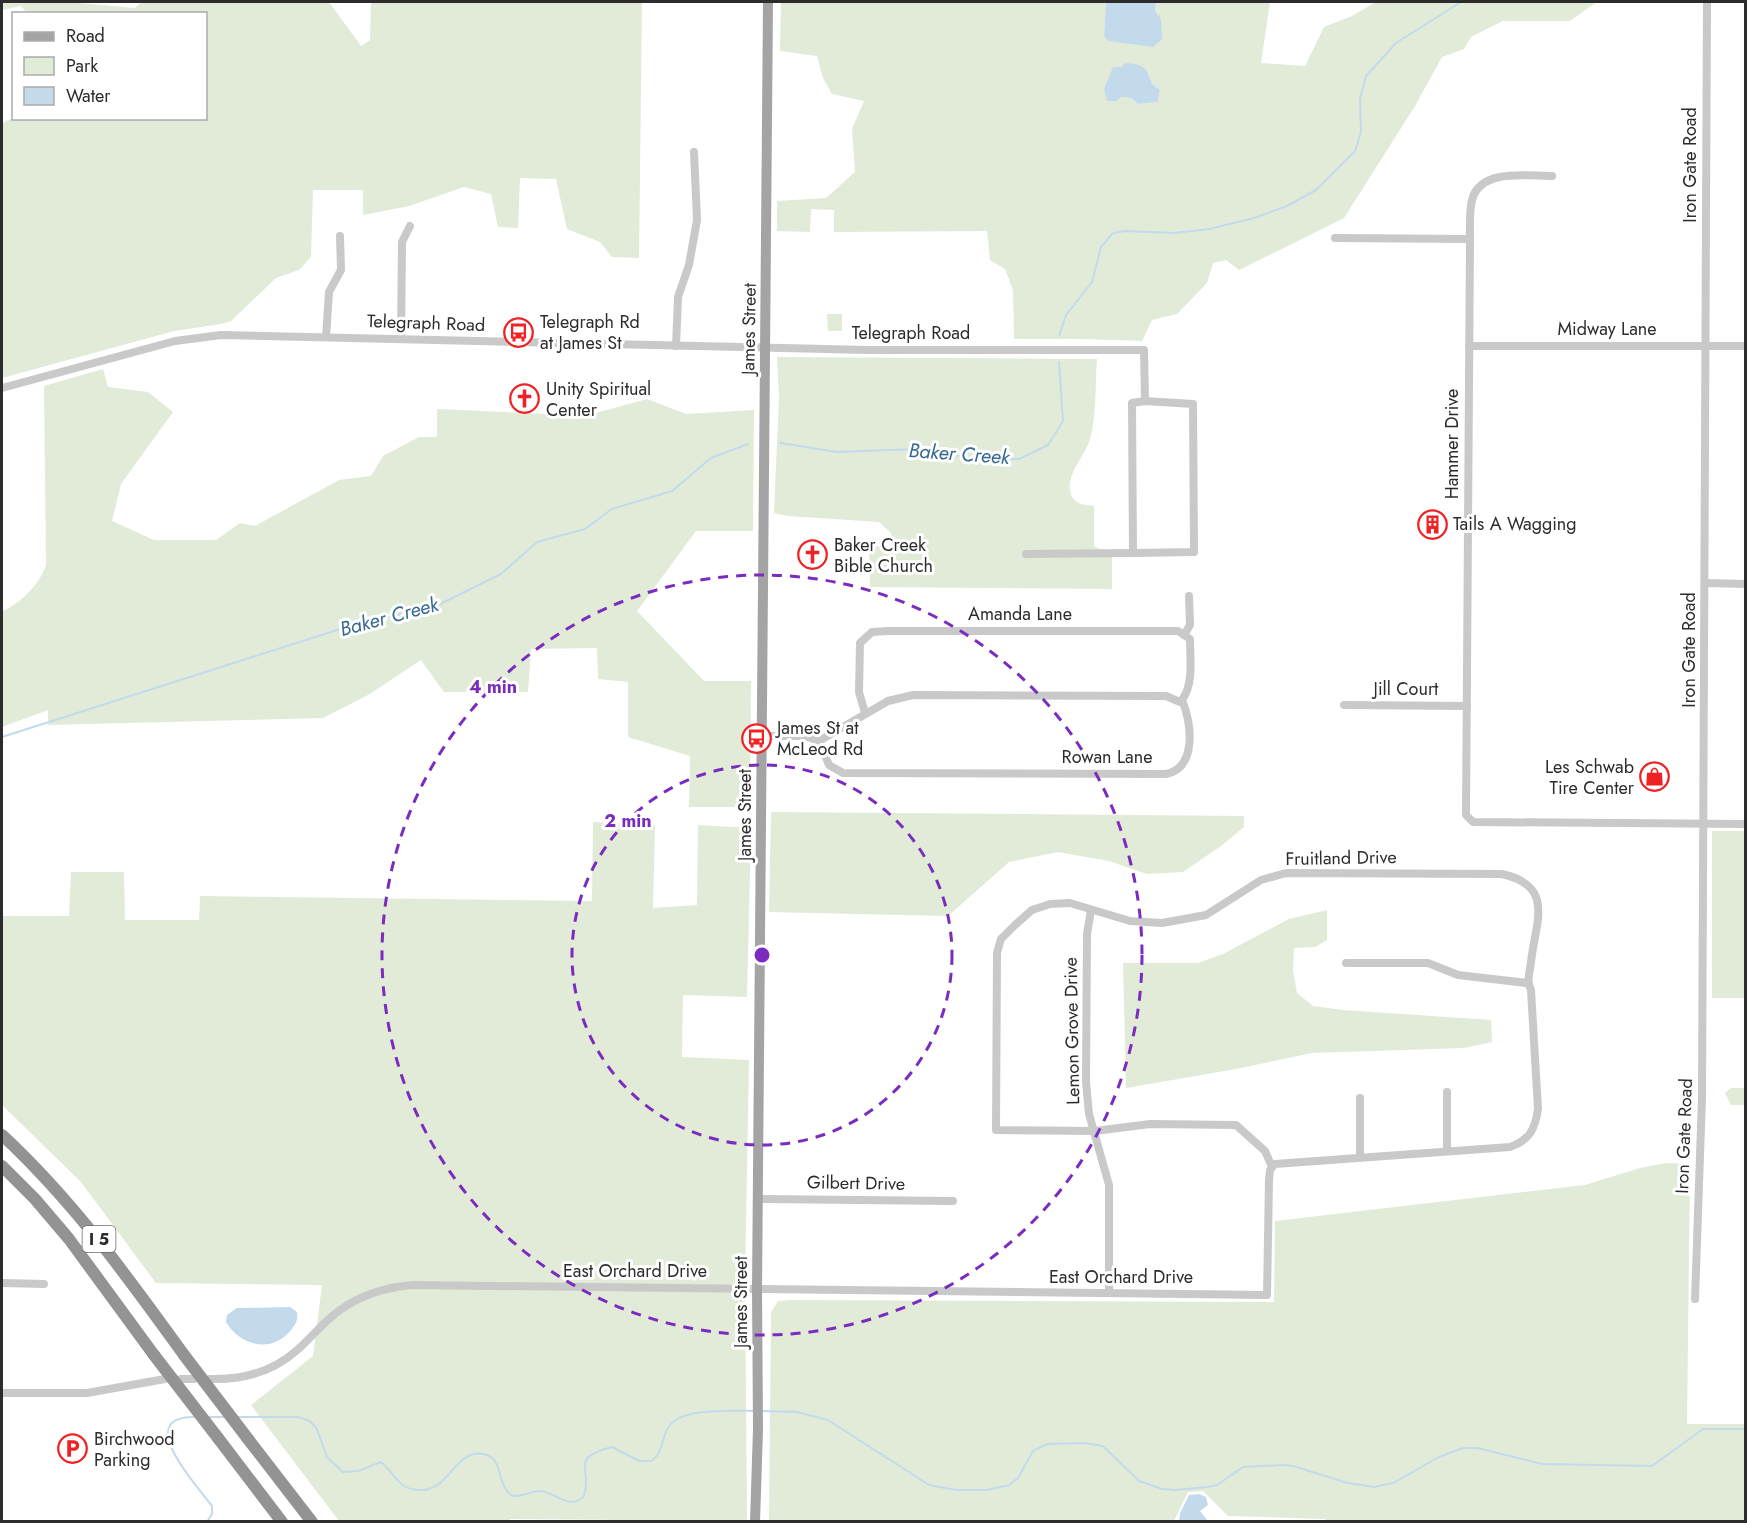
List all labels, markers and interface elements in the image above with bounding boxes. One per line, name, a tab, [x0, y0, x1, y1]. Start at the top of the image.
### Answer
legend	[12, 12, 207, 120]
text: Road	[66, 23, 105, 49]
text: Park	[66, 53, 98, 79]
text: Water	[66, 83, 111, 109]
street label: Iron Gate Road	[1677, 107, 1703, 223]
street label: James Street	[735, 282, 763, 377]
street label: Telegraph Road	[366, 308, 486, 338]
place label: Telegraph Rd at James St	[540, 309, 640, 356]
bus stop icon: Telegraph Rd at James St	[503, 316, 535, 348]
street label: Midway Lane	[1557, 316, 1657, 342]
street label: Telegraph Road	[852, 320, 970, 346]
place label: Unity Spiritual Center	[546, 376, 651, 423]
church icon: Unity Spiritual Center	[509, 383, 541, 415]
street label: Hammer Drive	[1439, 389, 1465, 499]
water label: Baker Creek	[908, 436, 1012, 472]
building icon: Tails A Wagging	[1416, 508, 1448, 540]
place label: Tails A Wagging	[1453, 511, 1577, 537]
place label: Baker Creek Bible Church	[834, 532, 933, 579]
church icon: Baker Creek Bible Church	[797, 539, 829, 571]
water label: Baker Creek	[336, 590, 443, 644]
street label: Iron Gate Road	[1676, 592, 1702, 708]
street label: Amanda Lane	[968, 601, 1072, 627]
text: 4 min	[469, 674, 517, 700]
street label: Jill Court	[1372, 676, 1439, 702]
place label: James St at McLeod Rd	[775, 715, 863, 762]
bus stop icon: James St at McLeod Rd	[740, 722, 772, 754]
street label: Rowan Lane	[1062, 744, 1152, 770]
place label: Les Schwab Tire Center	[1545, 754, 1635, 801]
shop icon: Les Schwab Tire Center	[1639, 761, 1671, 793]
street label: James Street	[732, 768, 758, 863]
text: 2 min	[604, 808, 652, 834]
street label: Fruitland Drive	[1285, 844, 1397, 872]
centre of rings	[752, 945, 772, 965]
street label: Lemon Grove Drive	[1058, 957, 1086, 1105]
street label: Iron Gate Road	[1669, 1078, 1699, 1194]
street label: Gilbert Drive	[807, 1169, 905, 1197]
road number: I 5	[82, 1226, 116, 1252]
street label: James Street	[728, 1255, 754, 1350]
street label: East Orchard Drive	[563, 1258, 707, 1284]
street label: East Orchard Drive	[1049, 1264, 1193, 1290]
place label: Birchwood Parking	[94, 1426, 174, 1473]
parking icon: Birchwood Parking	[57, 1433, 89, 1465]

